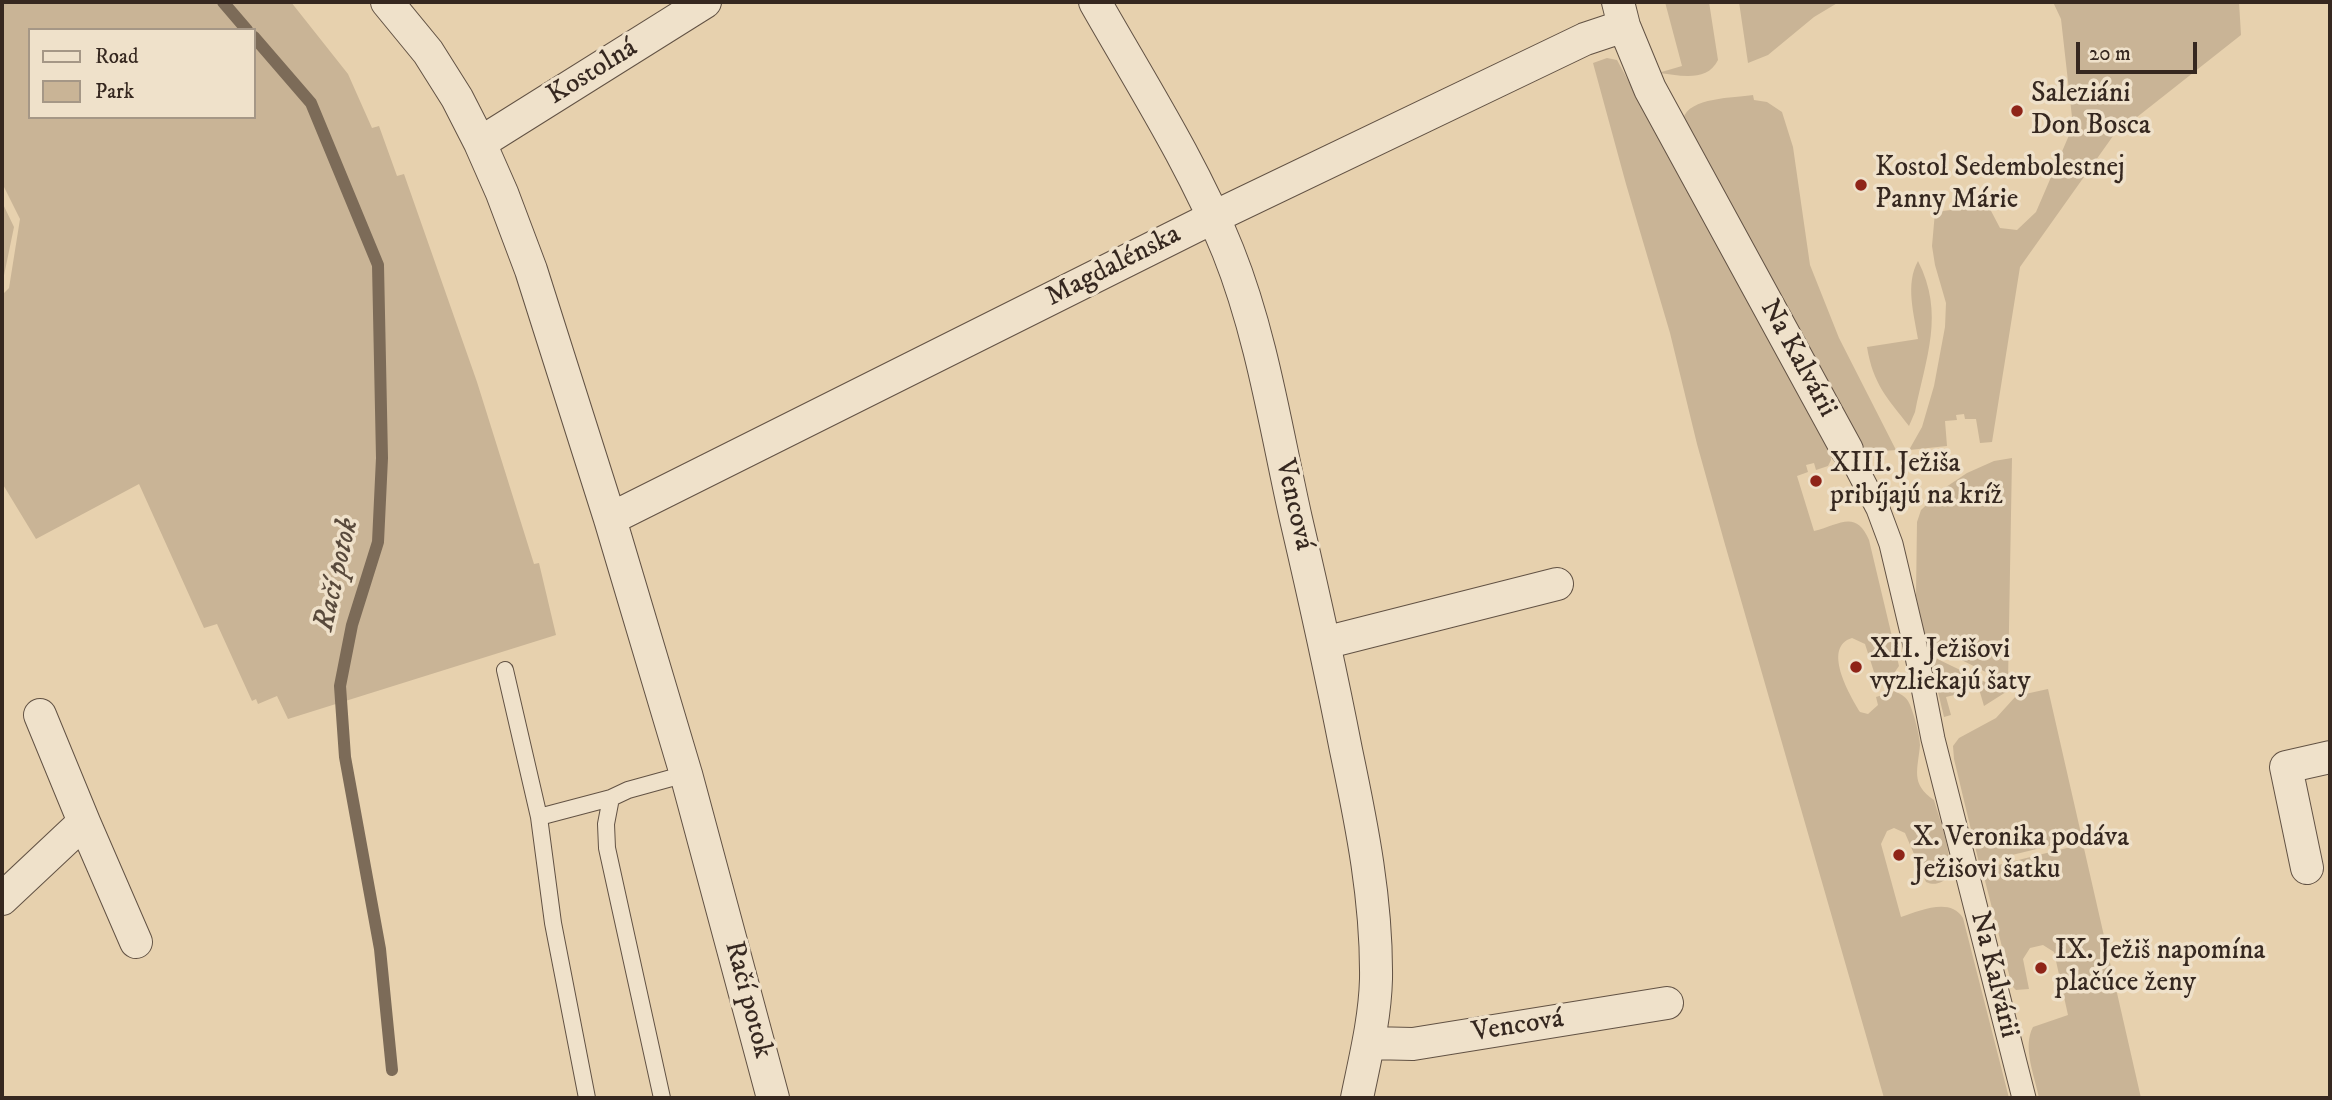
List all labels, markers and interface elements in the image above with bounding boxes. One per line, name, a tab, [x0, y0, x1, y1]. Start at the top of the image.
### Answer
legend	[28, 28, 256, 119]
scale bar	[2080, 28, 2201, 72]
street label: Kostolná	[542, 32, 644, 114]
text: 20 m	[2089, 41, 2131, 67]
text: Road	[95, 44, 139, 70]
place label: Saleziáni Don Bosca	[2031, 78, 2151, 144]
text: Park	[95, 79, 134, 105]
marker: Saleziáni Don Bosca	[2009, 103, 2025, 119]
place label: Kostol Sedembolestnej Panny Márie	[1875, 152, 2125, 218]
marker: Kostol Sedembolestnej Panny Márie	[1853, 177, 1869, 193]
street label: Magdalénska	[1041, 219, 1187, 315]
street label: Na Kalvárii	[1751, 294, 1843, 424]
place label: XIII. Ježiša pribíjajú na kríž	[1830, 448, 2003, 514]
street label: Vencová	[1266, 456, 1320, 554]
marker: XIII. Ježiša pribíjajú na kríž	[1808, 473, 1824, 489]
water label: Račí potok	[308, 515, 368, 635]
place label: XII. Ježišovi vyzliekajú šaty	[1870, 634, 2031, 700]
marker: XII. Ježišovi vyzliekajú šaty	[1848, 659, 1864, 675]
place label: X. Veronika podáva Ježišovi šatku	[1913, 822, 2129, 888]
marker: X. Veronika podáva Ježišovi šatku	[1891, 847, 1907, 863]
street label: Na Kalvárii	[1961, 908, 2025, 1042]
place label: IX. Ježiš napomína plačúce ženy	[2055, 935, 2265, 1001]
street label: Račí potok	[715, 938, 779, 1062]
marker: IX. Ježiš napomína plačúce ženy	[2033, 960, 2049, 976]
street label: Vencová	[1470, 1003, 1566, 1051]

